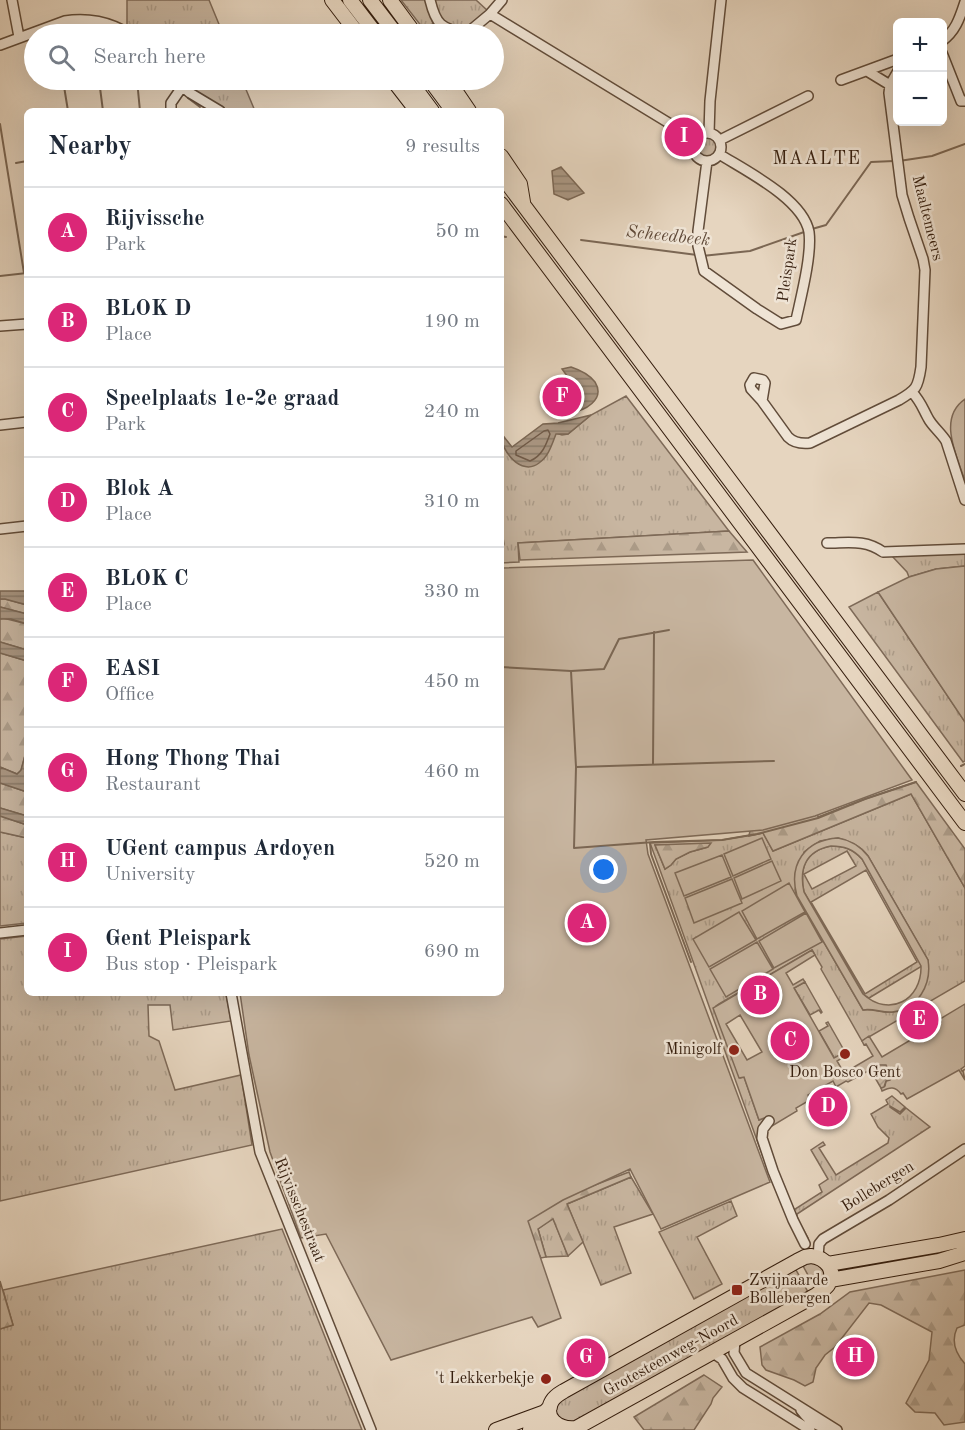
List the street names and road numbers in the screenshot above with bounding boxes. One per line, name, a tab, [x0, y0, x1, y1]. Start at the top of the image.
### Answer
street label: Maaltemeers	[909, 174, 945, 262]
street label: Pleispark	[776, 237, 800, 303]
street label: Rijvisschestraat	[271, 1155, 327, 1265]
street label: Bollebergen	[839, 1158, 917, 1215]
street label: Grotesteenweg-Noord	[601, 1312, 741, 1400]

